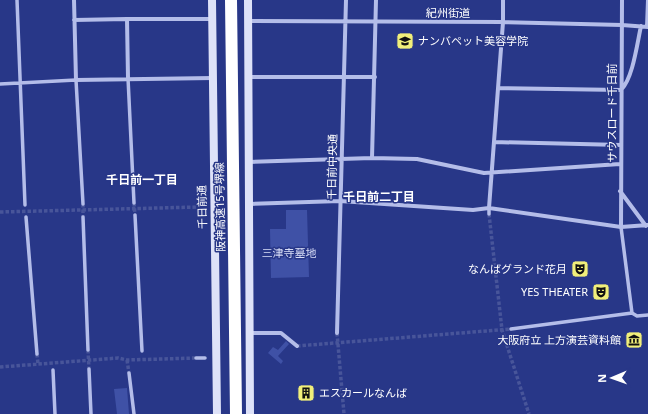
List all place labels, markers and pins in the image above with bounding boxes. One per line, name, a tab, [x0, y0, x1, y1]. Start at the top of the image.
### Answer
school or university icon: ナンバペット美容学院	[395, 31, 415, 51]
place label: ナンバペット美容学院	[418, 33, 528, 48]
theatre icon: なんばグランド花月	[570, 259, 590, 279]
place label: なんばグランド花月	[468, 261, 567, 276]
theatre icon: YES THEATER	[591, 282, 611, 302]
place label: YES THEATER	[521, 284, 588, 299]
museum icon: 大阪府立 上方演芸資料館	[624, 330, 644, 350]
place label: 大阪府立 上方演芸資料館	[497, 332, 621, 347]
building icon: エスカールなんば	[296, 383, 316, 403]
place label: エスカールなんば	[319, 385, 407, 400]

